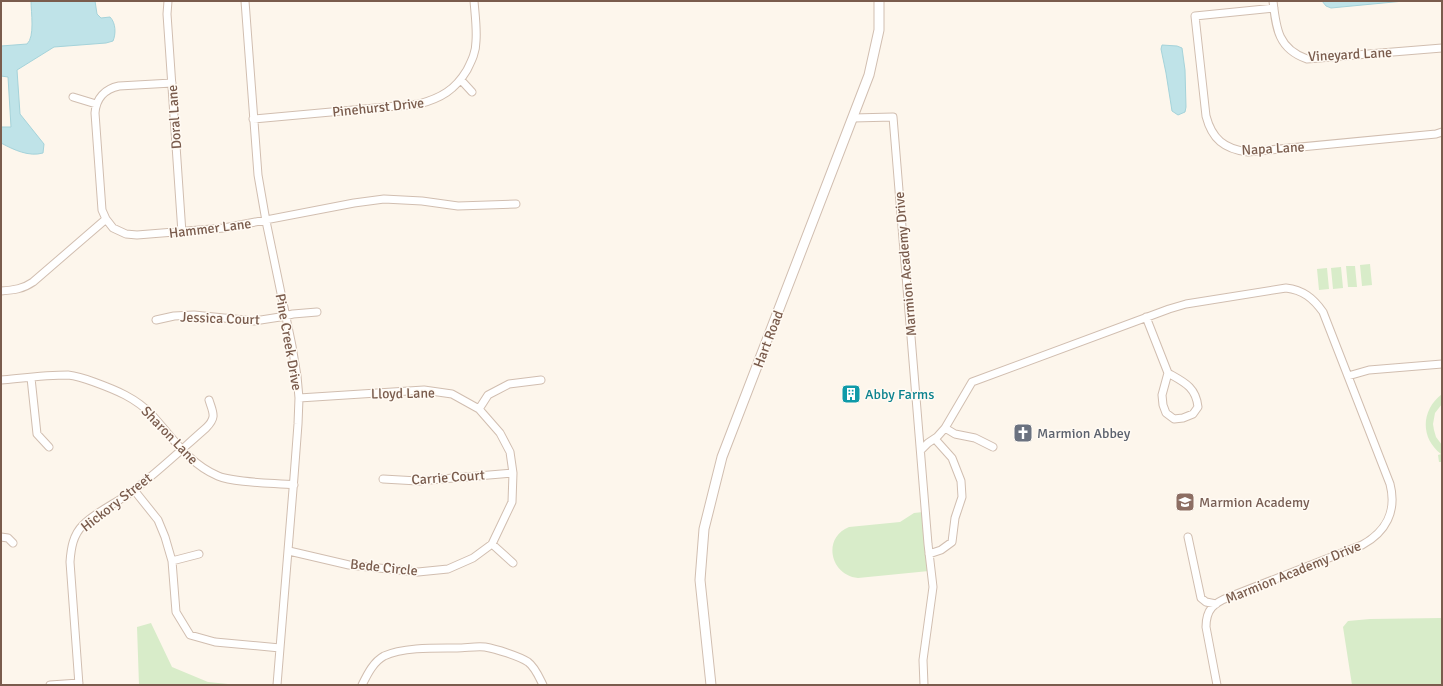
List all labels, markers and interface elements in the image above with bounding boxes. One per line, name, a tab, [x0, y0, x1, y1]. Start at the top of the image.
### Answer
street label: Vineyard Lane	[1308, 44, 1393, 65]
street label: Doral Lane	[164, 84, 185, 150]
street label: Pinehurst Drive	[331, 94, 425, 121]
street label: Napa Lane	[1241, 138, 1305, 159]
street label: Marmion Academy Drive	[891, 191, 920, 337]
street label: Hammer Lane	[168, 215, 252, 242]
street label: Pine Creek Drive	[272, 292, 305, 392]
street label: Hart Road	[750, 308, 787, 370]
street label: Jessica Court	[180, 309, 260, 328]
building icon: Abby Farms	[840, 383, 862, 405]
street label: Lloyd Lane	[371, 384, 435, 403]
place label: Abby Farms	[865, 386, 934, 403]
street label: Sharon Lane	[138, 403, 202, 468]
church icon: Marmion Abbey	[1012, 422, 1034, 444]
place label: Marmion Abbey	[1037, 425, 1131, 442]
street label: Carrie Court	[411, 466, 485, 489]
street label: Hickory Street	[77, 469, 155, 535]
school or university icon: Marmion Academy	[1174, 491, 1196, 513]
place label: Marmion Academy	[1199, 494, 1310, 511]
street label: Marmion Academy Drive	[1223, 537, 1364, 607]
street label: Bede Circle	[349, 556, 419, 579]

